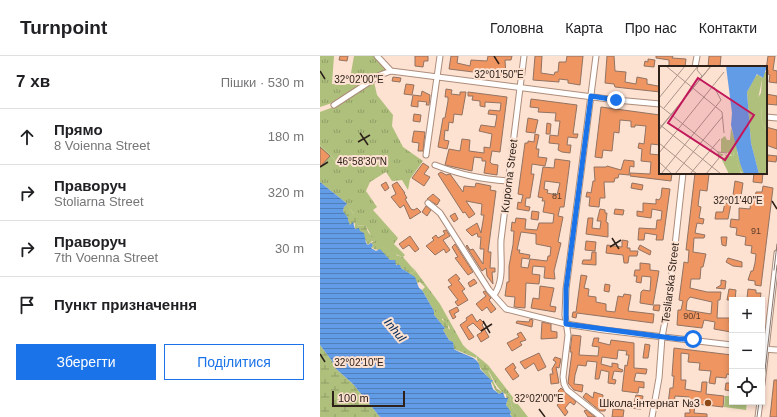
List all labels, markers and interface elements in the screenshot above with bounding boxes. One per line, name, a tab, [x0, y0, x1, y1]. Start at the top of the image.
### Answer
text: Turnpoint	[20, 17, 107, 38]
text: Головна	[490, 20, 543, 36]
text: Карта	[565, 20, 603, 36]
text: Про нас	[625, 20, 677, 36]
text: Контакти	[699, 20, 757, 36]
inset map	[659, 66, 767, 174]
text: 32°01'50"E	[474, 69, 524, 80]
text: 7 хв	[16, 72, 50, 91]
text: 32°02'00"E	[334, 74, 384, 85]
text: Пішки · 530 m	[221, 75, 304, 90]
route end	[607, 91, 625, 109]
text: Прямо	[54, 121, 103, 138]
icon: ahead	[16, 126, 38, 148]
text: 180 m	[268, 129, 304, 144]
text: 8 Voienna Street	[54, 138, 150, 153]
street label: Kuporna Street	[499, 139, 519, 213]
text: 46°58'30"N	[337, 156, 387, 167]
text: Праворуч	[54, 177, 127, 194]
icon: right	[16, 182, 38, 204]
text: 320 m	[268, 185, 304, 200]
house number: 81	[552, 191, 562, 201]
text: Stoliarna Street	[54, 194, 144, 209]
text: 32°01'40"E	[713, 195, 763, 206]
house number: 91	[751, 226, 761, 236]
text: Праворуч	[54, 233, 127, 250]
icon: right	[16, 238, 38, 260]
text: 30 m	[275, 241, 304, 256]
street label: Tesliarska Street	[659, 242, 681, 324]
text: 7th Voenna Street	[54, 250, 158, 265]
icon: arrive	[16, 294, 38, 316]
text: Пункт призначення	[54, 296, 197, 313]
map controls	[729, 297, 765, 405]
button: +	[729, 297, 765, 333]
house number: 90/1	[683, 311, 701, 321]
water label: Inhul	[381, 316, 409, 345]
route start	[684, 330, 702, 348]
button: −	[729, 333, 765, 369]
button: Зберегти	[16, 344, 156, 380]
button: Поділитися	[164, 344, 304, 380]
text: 32°02'10"E	[334, 357, 384, 368]
button: locate	[729, 369, 765, 405]
scale bar	[332, 389, 405, 408]
text: 100 m	[338, 392, 369, 404]
text: 32°02'00"E	[514, 393, 564, 404]
place label: Школа-інтернат №3	[599, 397, 700, 409]
marker: Школа-інтернат №3	[703, 398, 713, 408]

